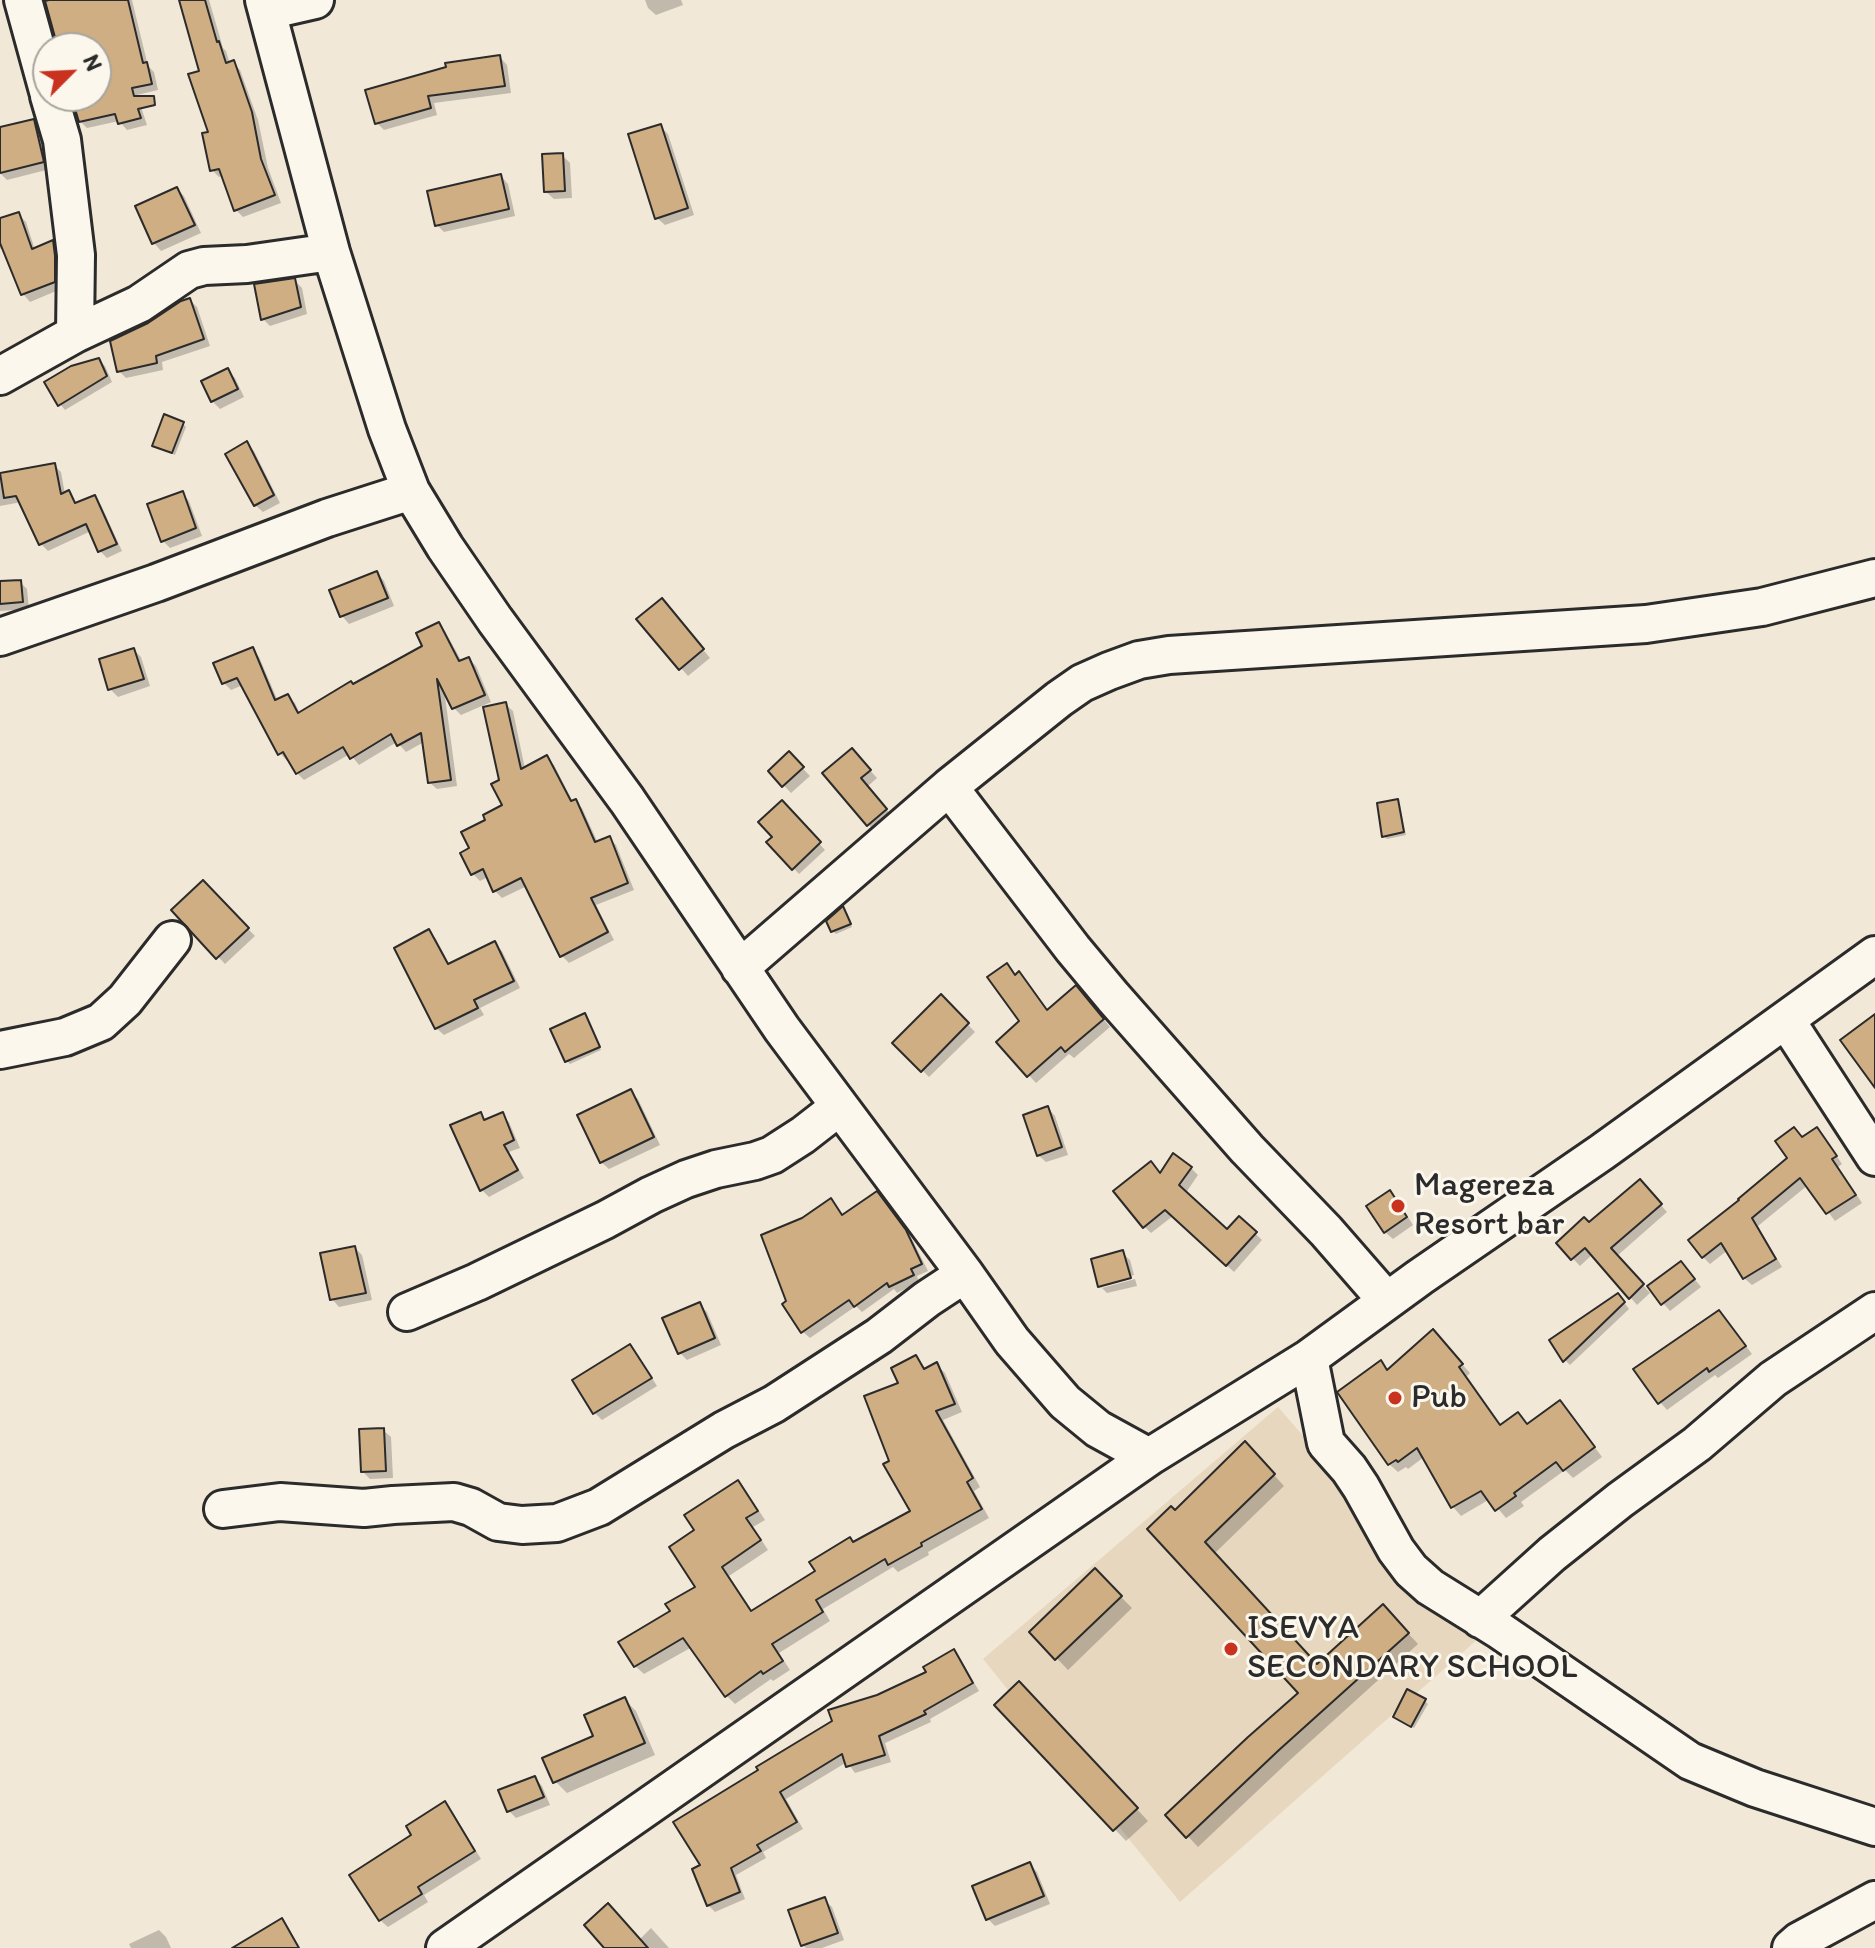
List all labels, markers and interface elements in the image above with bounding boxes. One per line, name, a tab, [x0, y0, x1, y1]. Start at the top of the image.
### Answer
north arrow	[32, 32, 112, 112]
text: N	[77, 51, 108, 75]
place label: Magereza Resort bar	[1414, 1166, 1564, 1246]
marker: Magereza Resort bar	[1389, 1197, 1407, 1215]
place label: Pub	[1411, 1378, 1467, 1418]
marker: Pub	[1386, 1389, 1404, 1407]
place label: ISEVYA SECONDARY SCHOOL	[1247, 1609, 1577, 1688]
marker: ISEVYA SECONDARY SCHOOL	[1222, 1640, 1240, 1658]

